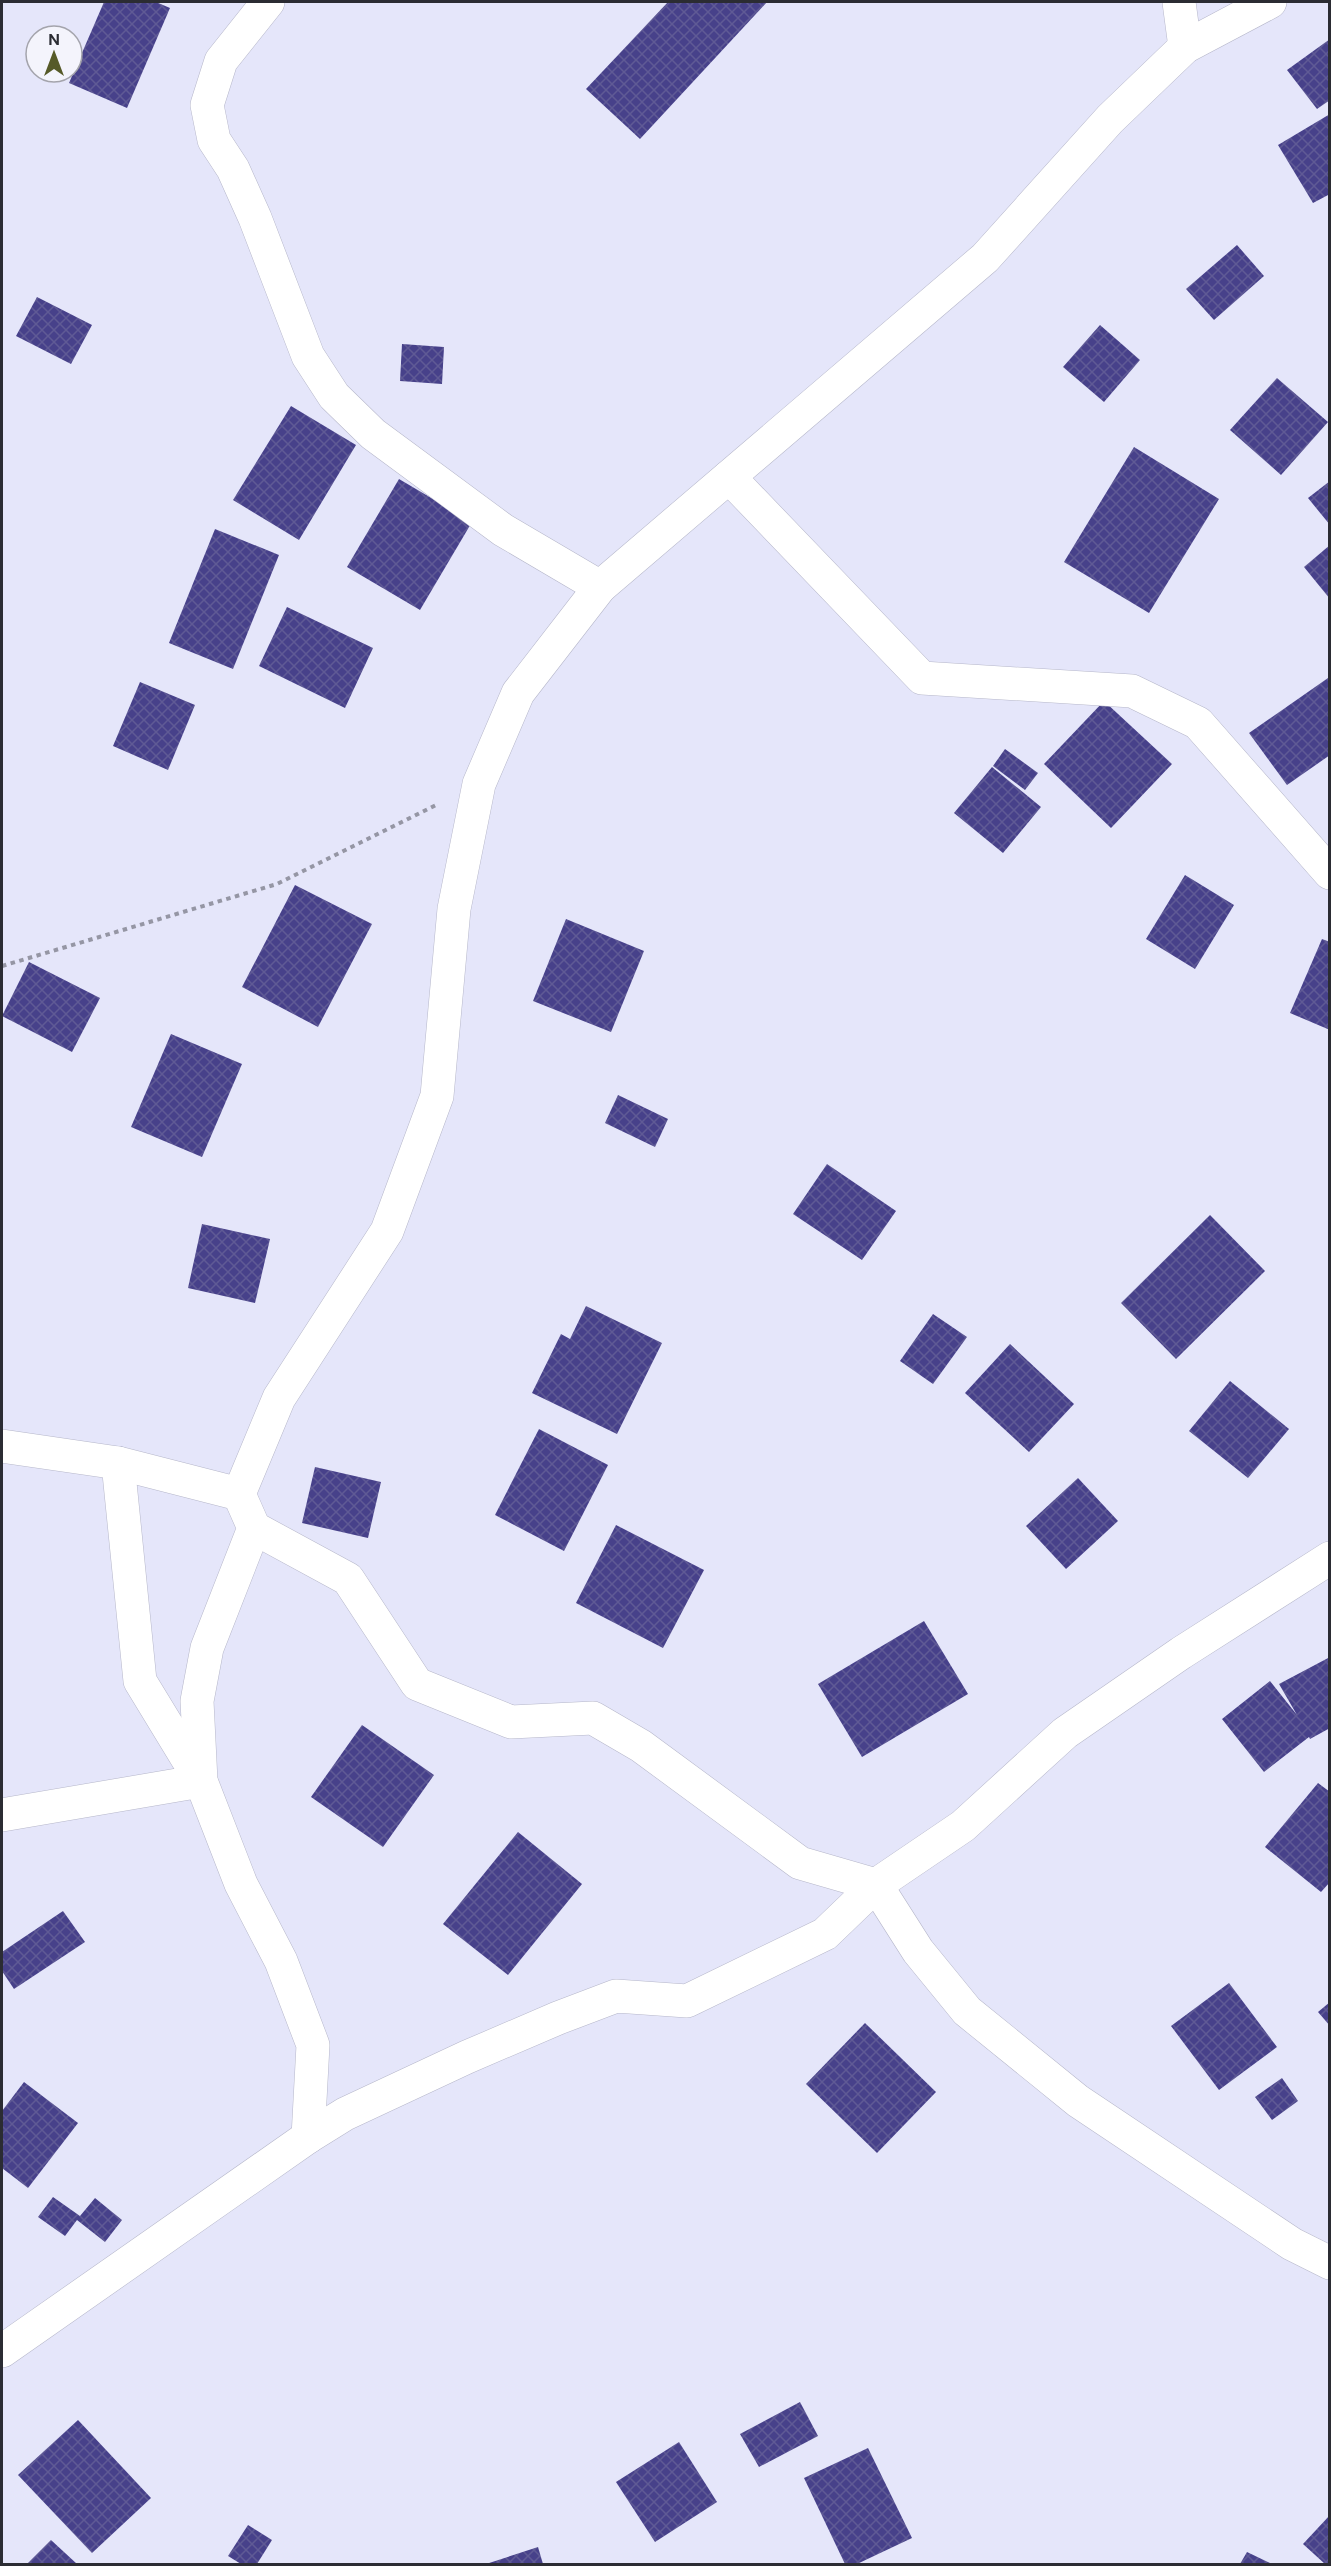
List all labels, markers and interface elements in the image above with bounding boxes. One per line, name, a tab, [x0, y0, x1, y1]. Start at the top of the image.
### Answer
north arrow	[24, 24, 84, 84]
text: N	[48, 29, 60, 50]

